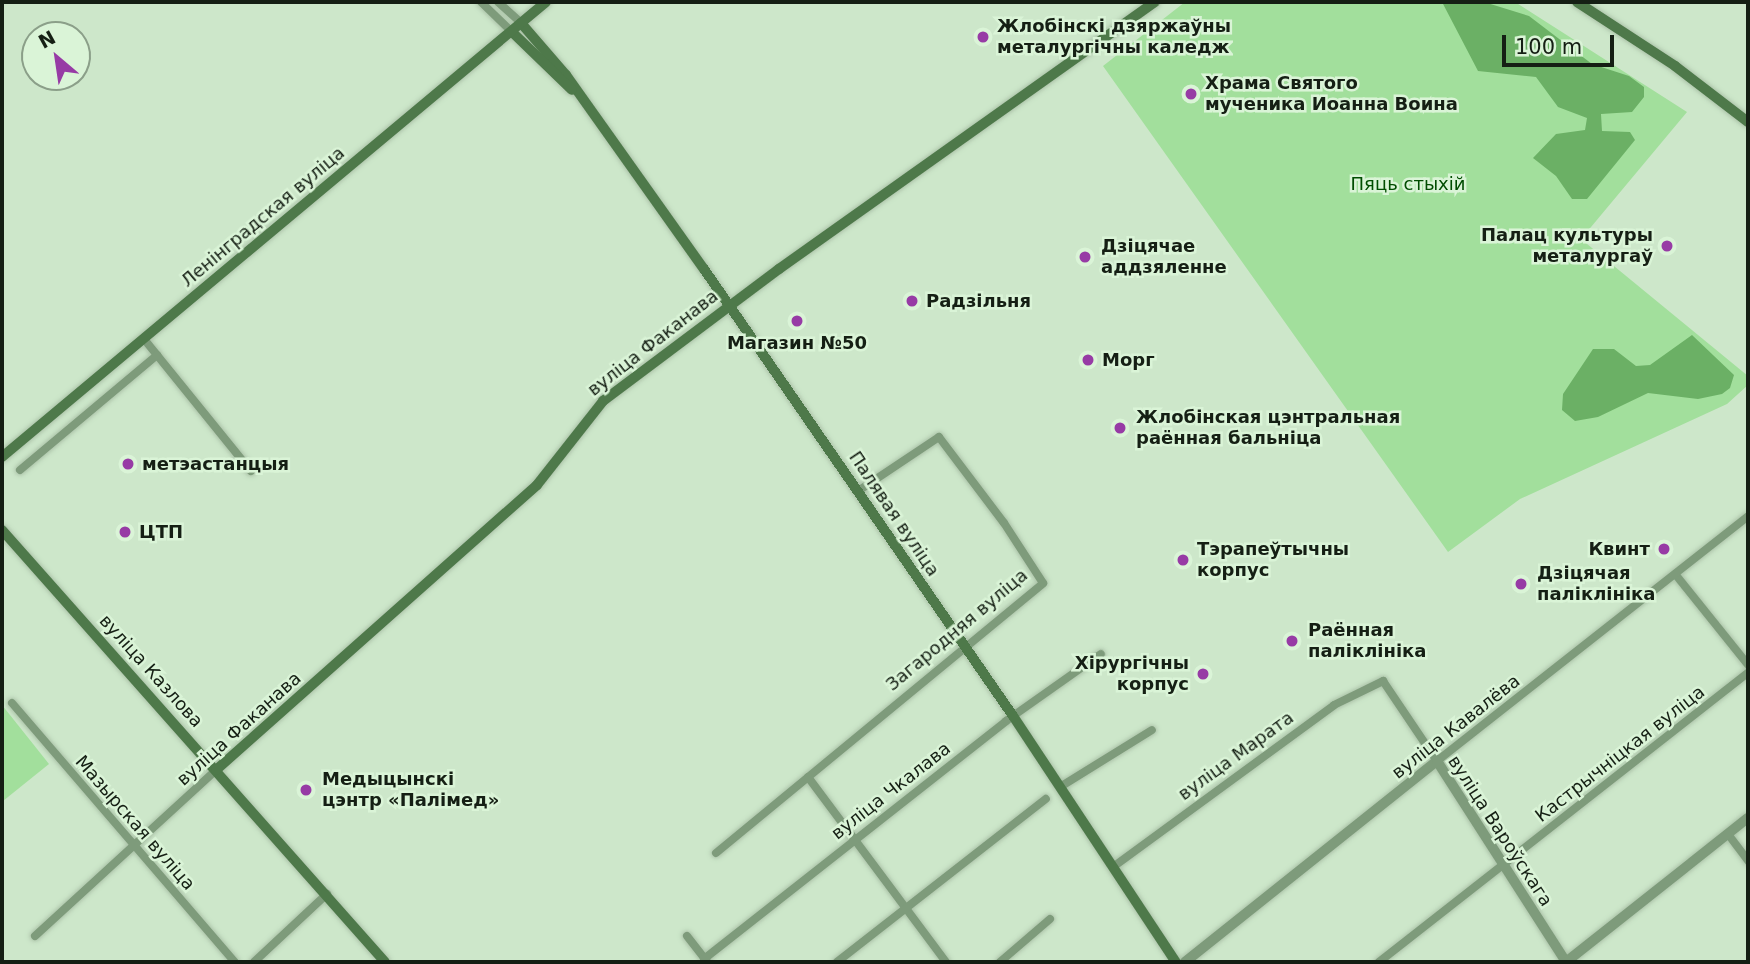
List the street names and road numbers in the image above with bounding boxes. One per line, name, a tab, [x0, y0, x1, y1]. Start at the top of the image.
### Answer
street label: Ленінградская вуліца	[177, 142, 349, 292]
street label: вуліца Факанава	[583, 285, 723, 401]
street label: Палявая вуліца	[844, 447, 944, 581]
street label: Загародняя вуліца	[882, 564, 1032, 696]
street label: вуліца Казлова	[95, 610, 207, 732]
street label: вуліца Факанава	[172, 668, 306, 790]
street label: вуліца Кавалёва	[1388, 670, 1524, 784]
street label: Кастрычніцкая вуліца	[1531, 681, 1709, 827]
street label: вуліца Марата	[1174, 707, 1298, 805]
street label: вуліца Чкалава	[827, 738, 955, 844]
street label: Мазырская вуліца	[71, 751, 199, 895]
street label: вуліца Вароўскага	[1443, 752, 1557, 910]

